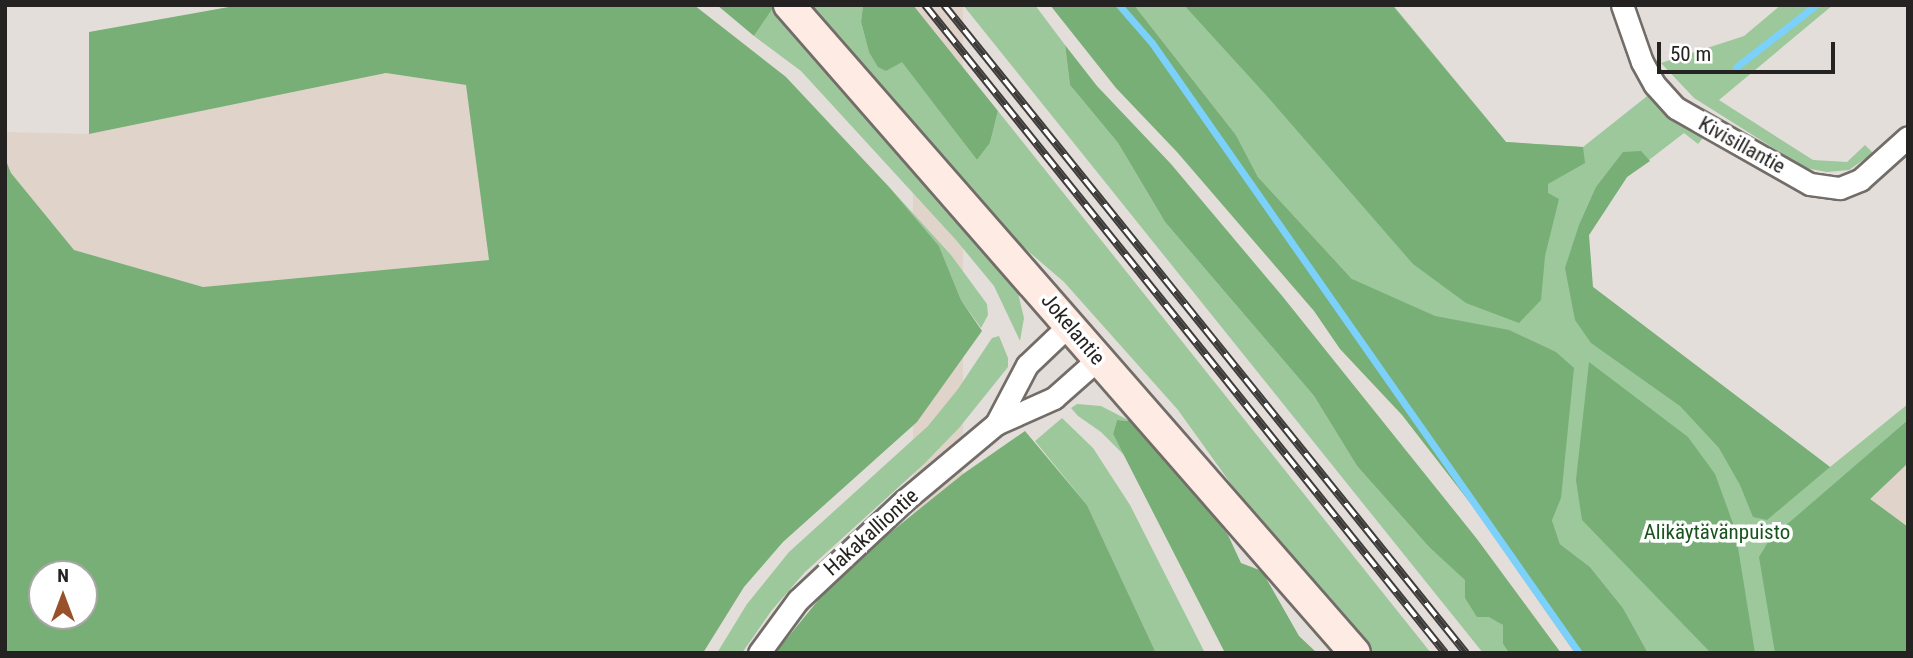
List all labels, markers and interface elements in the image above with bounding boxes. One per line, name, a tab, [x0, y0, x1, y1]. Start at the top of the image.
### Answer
scale bar	[1661, 28, 1840, 72]
text: 50 m	[1670, 42, 1711, 66]
street label: Kivisillantie	[1694, 111, 1790, 179]
street label: Jokelantie	[1036, 288, 1110, 370]
street label: Hakakalliontie	[819, 483, 923, 581]
park label: Alikäytävänpuisto	[1644, 519, 1790, 545]
north arrow	[28, 560, 98, 630]
text: N	[57, 564, 69, 587]

